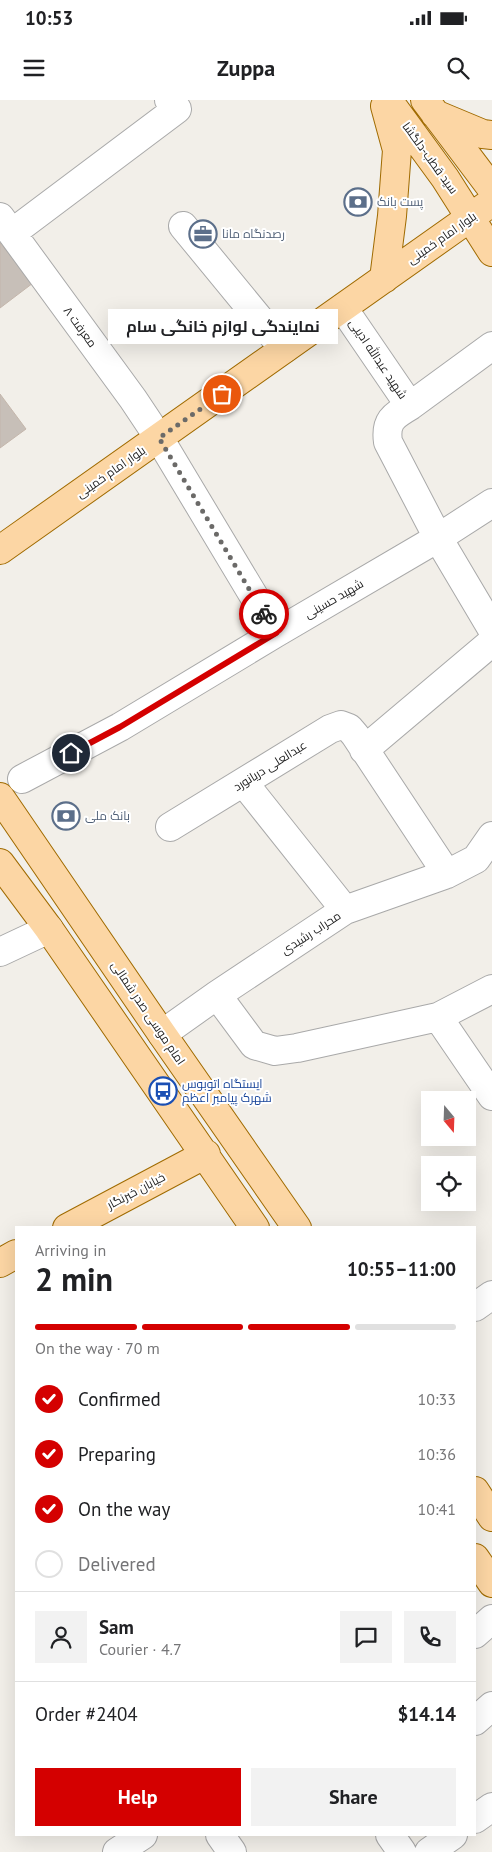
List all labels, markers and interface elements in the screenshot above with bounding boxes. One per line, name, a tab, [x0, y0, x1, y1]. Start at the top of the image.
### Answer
text: 10:53	[25, 6, 73, 30]
icon: menu	[20, 54, 48, 82]
text: Zuppa	[217, 54, 275, 82]
icon: search	[444, 54, 472, 82]
street label: سید قطب-دلگشا	[399, 119, 461, 197]
bank icon: پست بانک	[343, 187, 373, 217]
place label: پست بانک	[377, 194, 424, 211]
street label: بلوار امام خمینی	[404, 208, 480, 268]
office icon: رصدنگاه مانا	[188, 219, 218, 249]
place label: رصدنگاه مانا	[222, 226, 285, 241]
street label: معرفت ۸	[61, 303, 100, 350]
callout: نمایندگی لوازم خانگی سام	[107, 309, 337, 344]
text: نمایندگی لوازم خانگی سام	[126, 316, 320, 336]
street label: شهید عبدالله ادیبی	[346, 316, 411, 402]
pin	[201, 373, 243, 415]
icon: bag	[208, 380, 236, 408]
street label: بلوار امام خمینی	[73, 442, 149, 502]
street label: شهید حسینی	[302, 576, 366, 621]
courier	[239, 589, 289, 639]
icon: bike	[250, 600, 278, 628]
pin	[50, 732, 92, 774]
street label: عبدالعلی دریانورد	[230, 737, 309, 794]
icon: home	[57, 739, 85, 767]
bank icon: بانک ملی	[51, 801, 81, 831]
place label: بانک ملی	[85, 808, 130, 823]
street label: محراب رشیدی	[278, 908, 343, 957]
street label: امام موسی صدر شمالی	[107, 958, 189, 1068]
bus stop icon: ایستگاه اتوبوس شهرک پیامبر اعظم	[148, 1076, 178, 1106]
place label: ایستگاه اتوبوس شهرک پیامبر اعظم	[182, 1076, 272, 1107]
north arrow	[421, 1091, 476, 1146]
map controls	[421, 1091, 476, 1211]
button: locate	[421, 1156, 476, 1211]
street label: خیابان خبرنگار	[103, 1169, 167, 1213]
text: Arriving in	[35, 1240, 106, 1260]
text: 10:55–11:00	[347, 1257, 456, 1281]
text: 2 min	[35, 1258, 113, 1300]
text: On the way · 70 m	[35, 1338, 160, 1358]
icon: check	[35, 1385, 63, 1413]
text: Confirmed	[78, 1387, 161, 1411]
text: 10:33	[418, 1389, 456, 1409]
icon: check	[35, 1440, 63, 1468]
text: Preparing	[78, 1442, 156, 1466]
text: 10:36	[418, 1444, 456, 1464]
icon: check	[35, 1495, 63, 1523]
text: On the way	[78, 1497, 170, 1521]
text: 10:41	[418, 1499, 456, 1519]
text: Delivered	[78, 1552, 156, 1576]
button: person	[35, 1611, 87, 1663]
button: chat	[340, 1611, 392, 1663]
button: phone	[404, 1611, 456, 1663]
text: Sam	[99, 1615, 134, 1639]
text: Courier · 4.7	[99, 1639, 182, 1659]
text: Order #2404	[35, 1702, 138, 1726]
text: $14.14	[397, 1702, 456, 1726]
button: Help	[35, 1768, 241, 1826]
button: Share	[251, 1768, 456, 1826]

